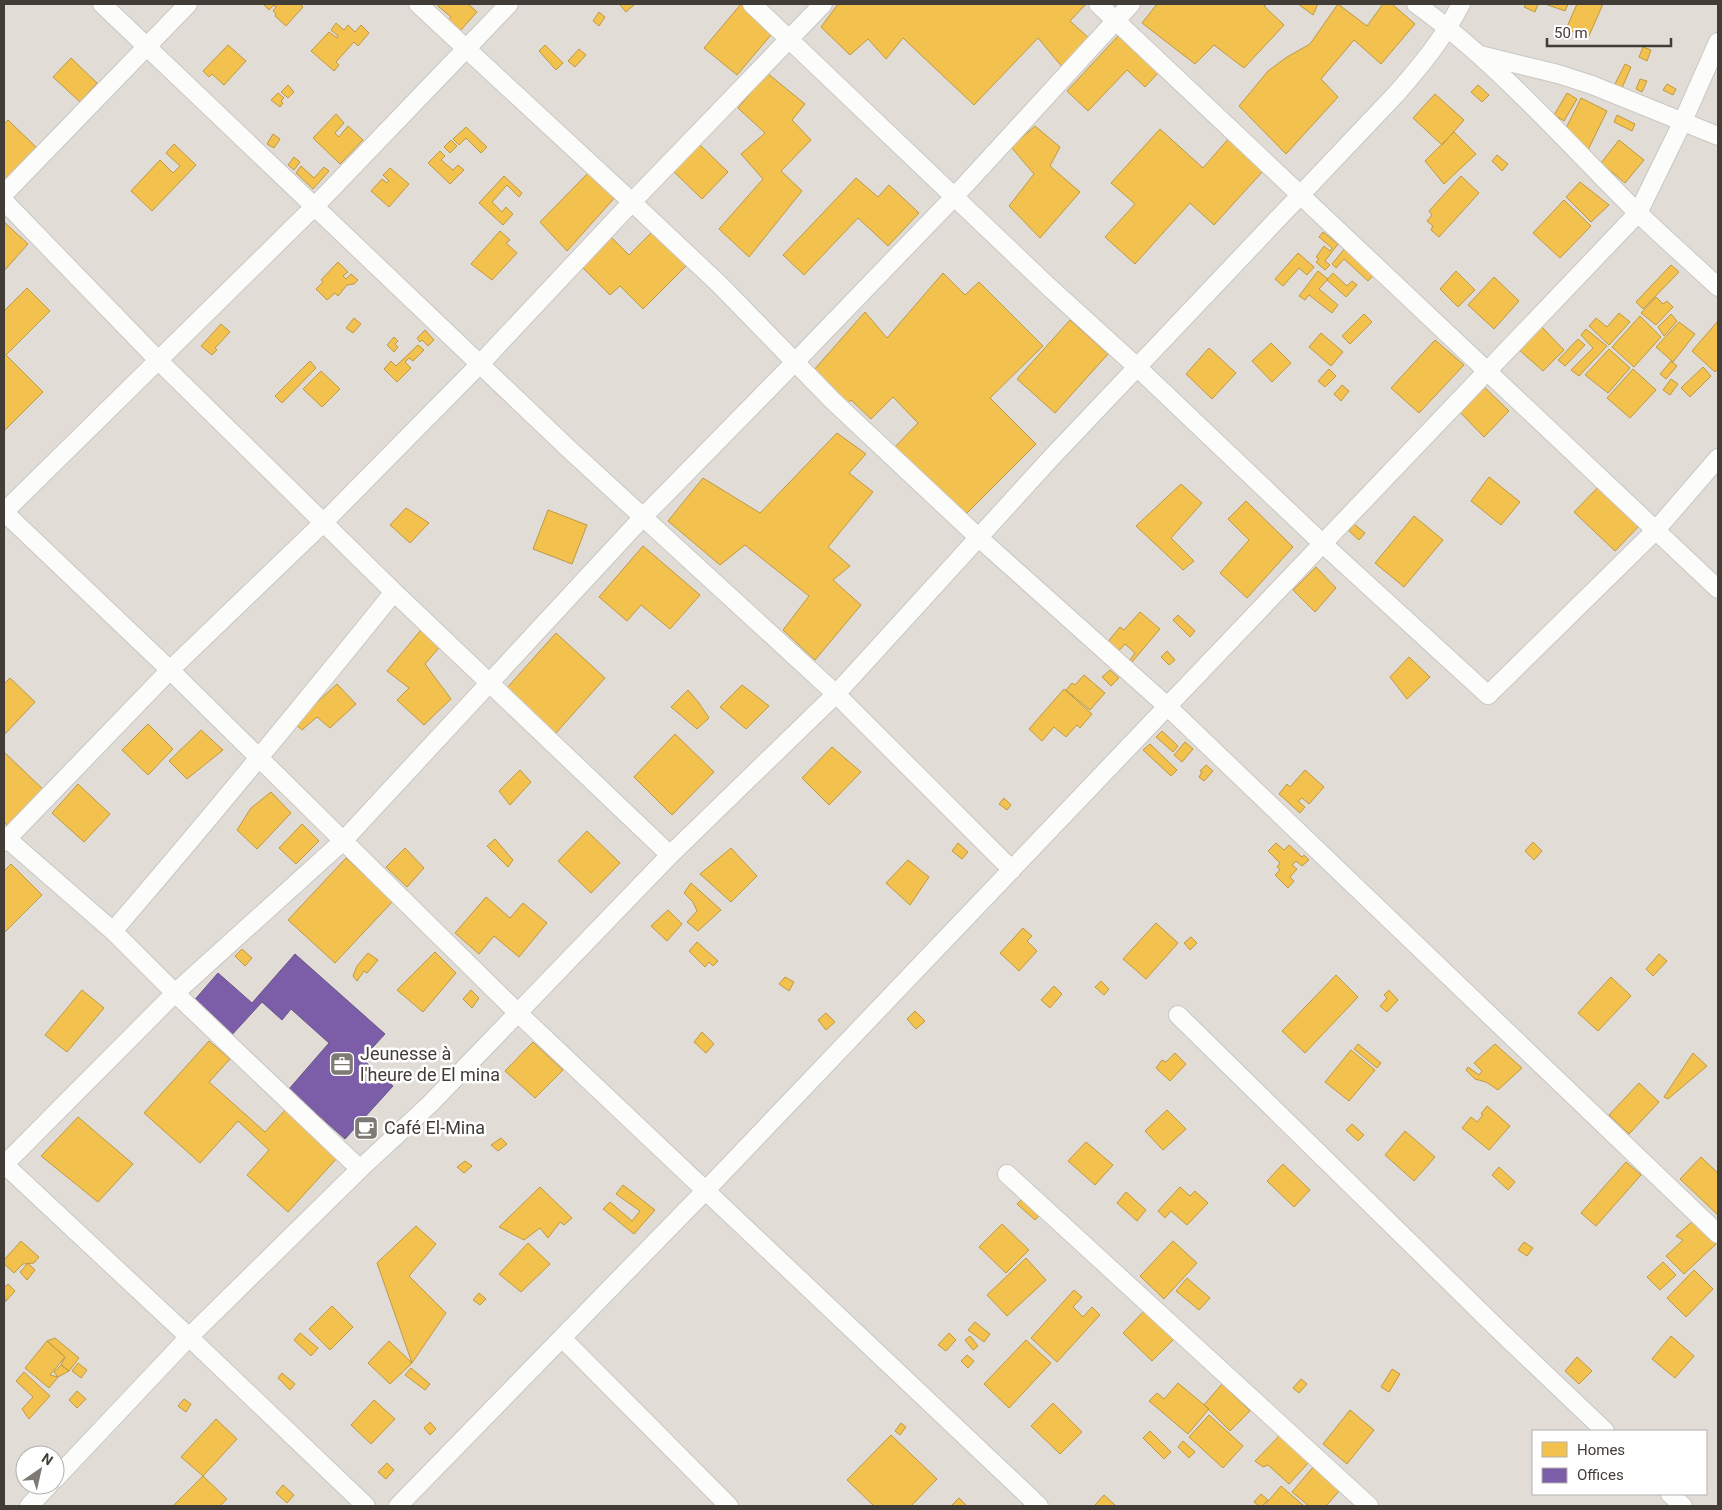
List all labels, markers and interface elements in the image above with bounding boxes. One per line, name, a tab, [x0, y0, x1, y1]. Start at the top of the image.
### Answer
scale bar	[1547, 15, 1671, 47]
text: 50 m	[1554, 24, 1588, 42]
place label: Jeunesse à l'heure de El mina	[360, 1043, 500, 1085]
office icon: Jeunesse à l'heure de El mina	[329, 1051, 355, 1077]
cafe icon: Café El-Mina	[353, 1115, 379, 1141]
place label: Café El-Mina	[384, 1117, 485, 1138]
legend	[1532, 1430, 1707, 1495]
text: Homes	[1577, 1441, 1625, 1459]
north arrow	[15, 1445, 65, 1495]
text: N	[39, 1450, 56, 1469]
text: Offices	[1577, 1466, 1624, 1484]

